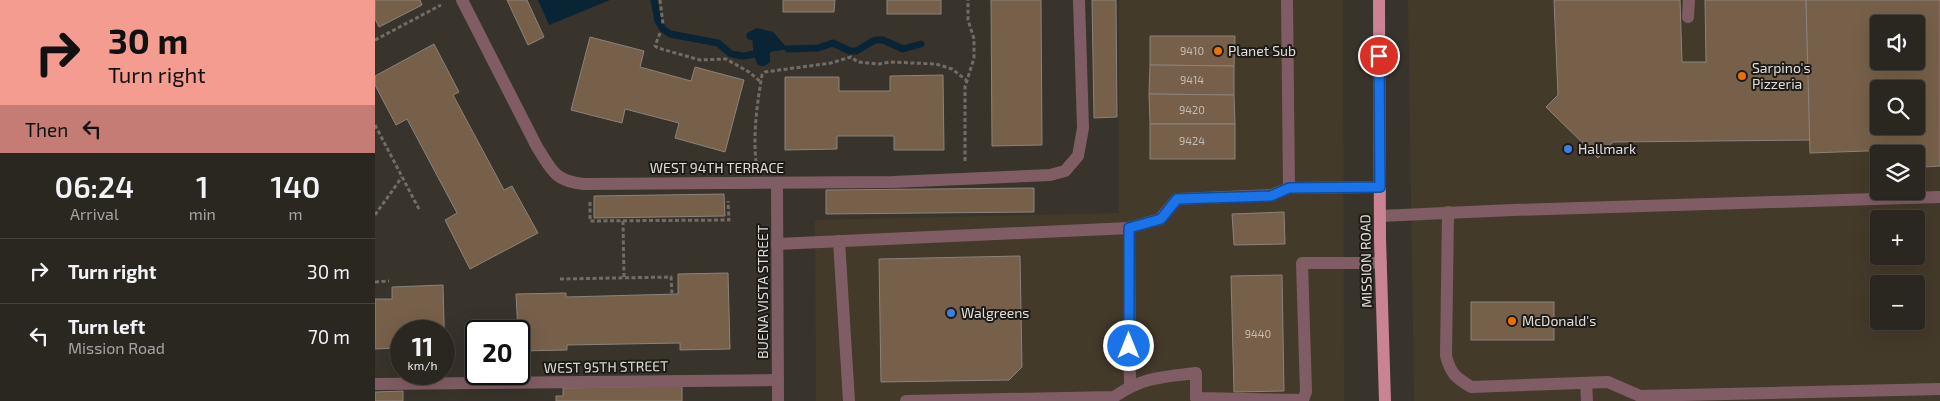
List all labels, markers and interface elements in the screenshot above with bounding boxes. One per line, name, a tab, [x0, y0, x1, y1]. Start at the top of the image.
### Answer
map controls	[1870, 15, 1925, 330]
button: sound	[1870, 15, 1925, 70]
text: 30 m	[108, 19, 188, 61]
icon: right	[25, 20, 90, 85]
pin	[1358, 35, 1400, 77]
place label: Planet Sub	[1228, 42, 1296, 59]
icon: arrive	[1365, 42, 1393, 70]
house number: 9410	[1180, 44, 1204, 57]
marker: Planet Sub	[1212, 45, 1224, 57]
place label: Sarpino's Pizzeria	[1752, 59, 1811, 92]
text: Turn right	[108, 61, 206, 87]
marker: Sarpino's Pizzeria	[1736, 70, 1748, 82]
house number: 9414	[1180, 73, 1204, 86]
button: search	[1870, 80, 1925, 135]
house number: 9420	[1179, 103, 1205, 116]
icon: left	[78, 115, 106, 143]
text: Then	[25, 118, 68, 141]
house number: 9424	[1179, 134, 1205, 147]
place label: Hallmark	[1578, 140, 1636, 157]
marker: Hallmark	[1562, 143, 1574, 155]
button: layers	[1870, 145, 1925, 200]
street label: WEST 94TH TERRACE	[650, 159, 784, 176]
text: 06:24	[55, 168, 134, 204]
text: 1	[196, 168, 209, 204]
text: 140	[270, 168, 320, 204]
text: Arrival	[70, 204, 119, 223]
text: min	[189, 204, 216, 223]
text: m	[288, 204, 302, 223]
button: +	[1870, 210, 1925, 265]
street label: MISSION ROAD	[1356, 214, 1375, 308]
street label: BUENA VISTA STREET	[754, 225, 771, 359]
icon: right	[25, 257, 53, 285]
text: Turn right	[68, 260, 156, 283]
text: 30 m	[307, 260, 350, 283]
button: −	[1870, 275, 1925, 330]
place label: Walgreens	[961, 304, 1029, 321]
marker: Walgreens	[945, 307, 957, 319]
place label: McDonald's	[1522, 312, 1596, 329]
text: Turn left	[68, 315, 145, 338]
marker: McDonald's	[1506, 315, 1518, 327]
position arrow	[1102, 319, 1154, 371]
speed limit sign: 20	[465, 320, 530, 385]
icon: left	[25, 322, 53, 350]
text: 70 m	[308, 325, 350, 348]
house number: 9440	[1245, 327, 1271, 340]
text: 11	[412, 331, 433, 361]
text: Mission Road	[68, 338, 165, 357]
street label: WEST 95TH STREET	[544, 357, 668, 376]
text: km/h	[408, 358, 437, 372]

